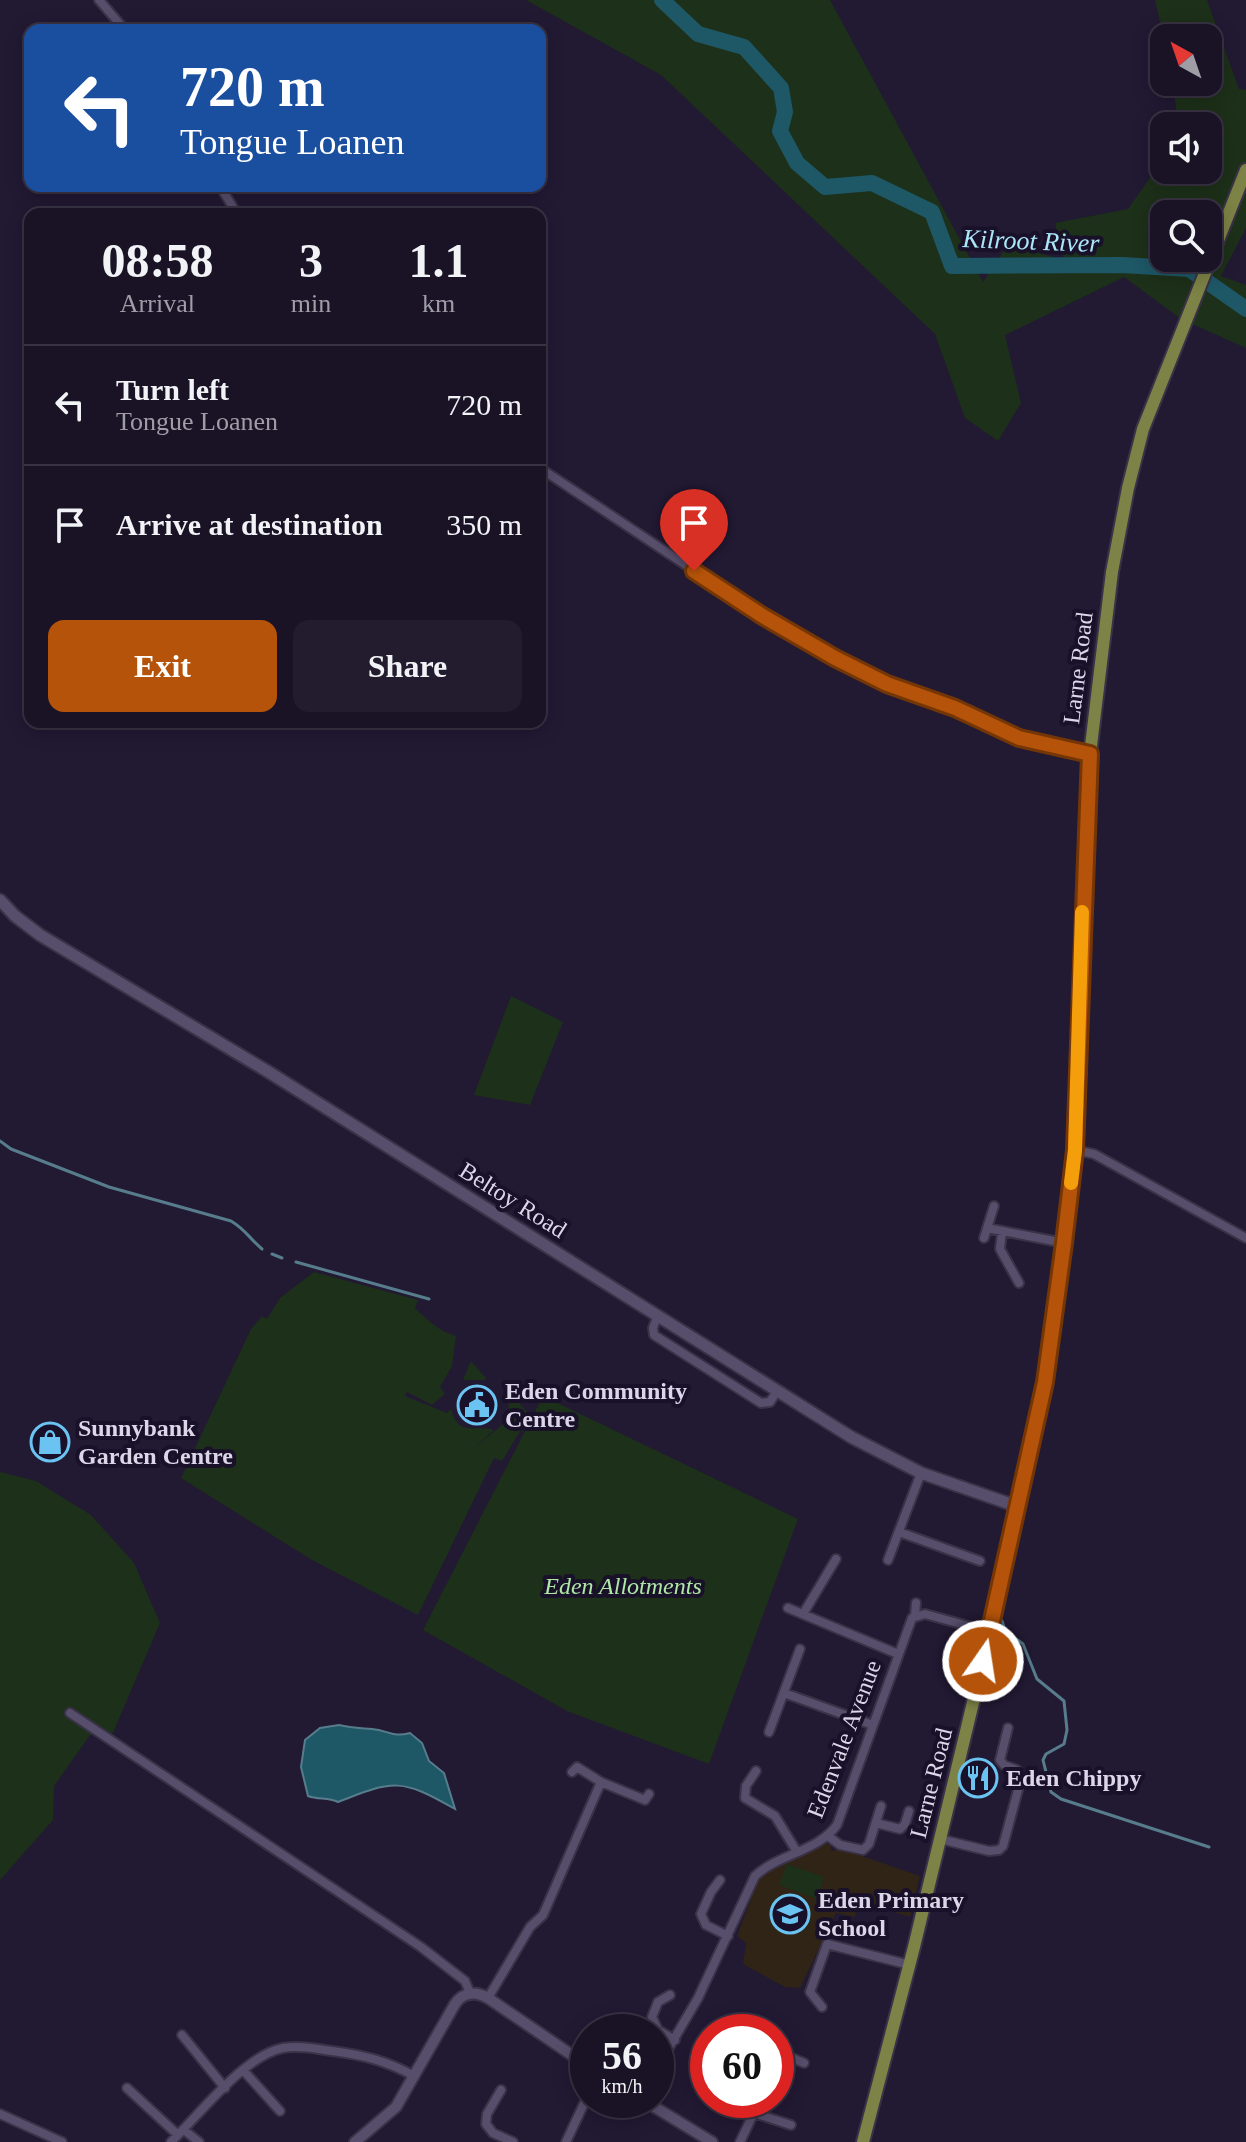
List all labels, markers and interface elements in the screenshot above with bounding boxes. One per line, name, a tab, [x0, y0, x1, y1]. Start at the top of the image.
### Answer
north arrow	[1150, 24, 1222, 96]
map controls	[1150, 24, 1222, 272]
icon: left	[48, 56, 152, 160]
text: 720 m	[180, 56, 325, 118]
button: sound	[1150, 112, 1222, 184]
text: Tongue Loanen	[180, 122, 404, 162]
button: search	[1150, 200, 1222, 272]
water label: Kilroot River	[961, 224, 1101, 258]
text: 08:58	[101, 234, 213, 287]
text: 3	[299, 234, 323, 287]
text: 1.1	[409, 234, 469, 287]
text: Arrival	[120, 289, 195, 318]
text: min	[291, 289, 331, 318]
text: km	[422, 289, 455, 318]
text: Turn left	[116, 373, 229, 406]
icon: left	[48, 383, 92, 427]
text: 720 m	[446, 388, 522, 421]
text: Tongue Loanen	[116, 407, 278, 436]
pin	[660, 489, 728, 571]
icon: arrive	[672, 501, 716, 545]
icon: arrive	[48, 503, 92, 547]
text: Arrive at destination	[116, 508, 383, 541]
text: 350 m	[446, 508, 522, 541]
street label: Larne Road	[1058, 611, 1098, 725]
button: Exit	[48, 620, 277, 712]
button: Share	[293, 620, 522, 712]
street label: Beltoy Road	[455, 1157, 571, 1243]
place label: Eden Community Centre	[505, 1378, 687, 1432]
public building icon: Eden Community Centre	[456, 1384, 498, 1426]
place label: Sunnybank Garden Centre	[78, 1415, 233, 1469]
shop icon: Sunnybank Garden Centre	[29, 1421, 71, 1463]
park label: Eden Allotments	[543, 1573, 702, 1599]
position arrow	[941, 1619, 1025, 1703]
street label: Edenvale Avenue	[802, 1656, 886, 1822]
street label: Larne Road	[905, 1725, 957, 1841]
restaurant icon: Eden Chippy	[957, 1757, 999, 1799]
place label: Eden Chippy	[1006, 1765, 1141, 1791]
place label: Eden Primary School	[818, 1887, 964, 1941]
school or university icon: Eden Primary School	[769, 1893, 811, 1935]
speed limit sign: 60	[690, 2014, 794, 2118]
text: 56	[602, 2033, 642, 2078]
text: km/h	[601, 2075, 643, 2097]

